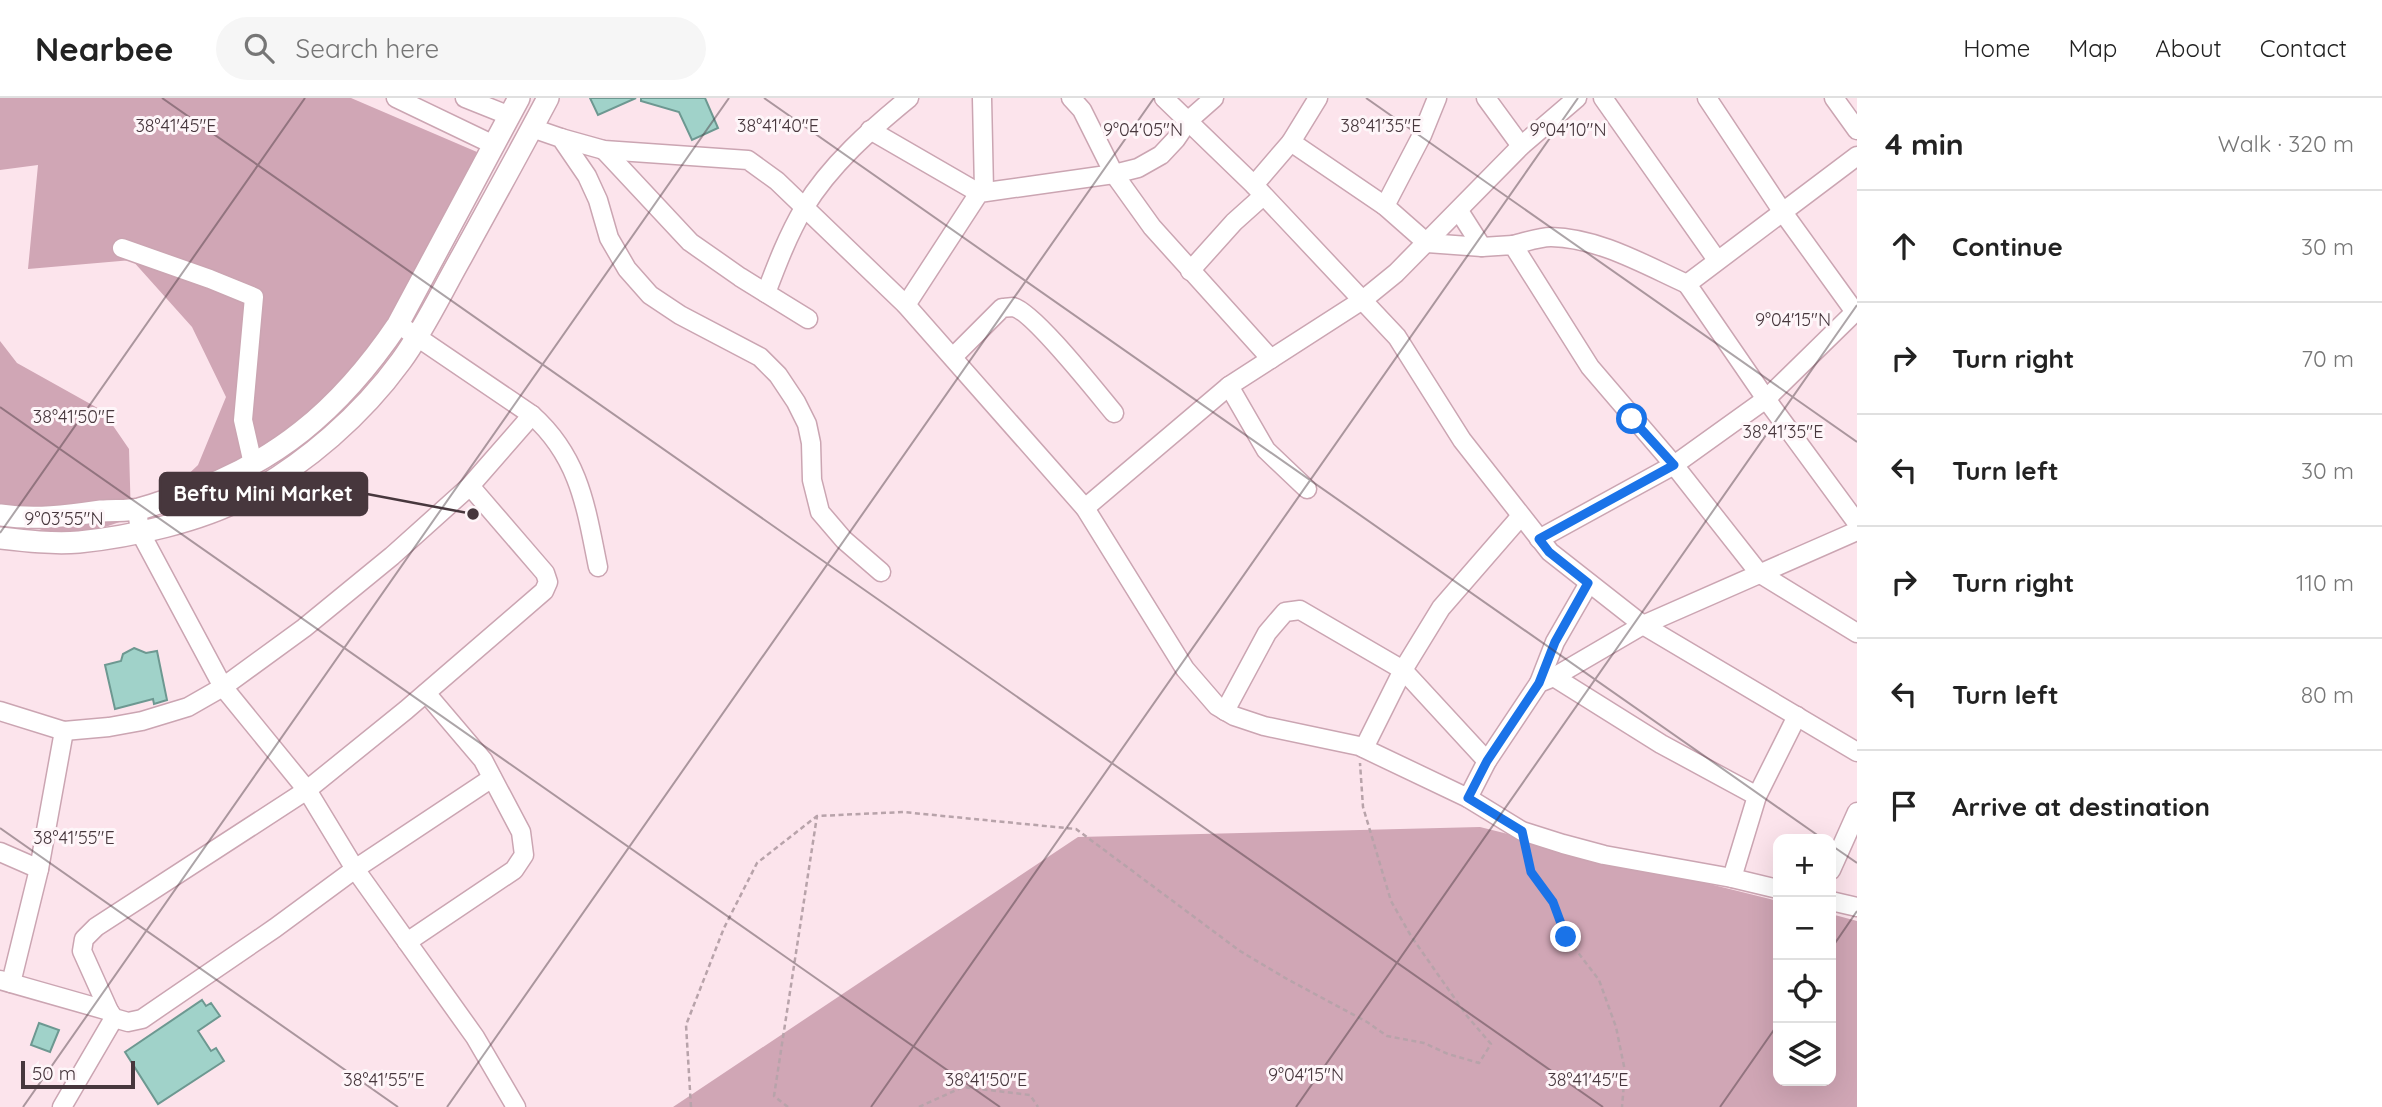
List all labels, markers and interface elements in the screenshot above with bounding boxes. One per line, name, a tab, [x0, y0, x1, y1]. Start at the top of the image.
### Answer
search box	[216, 17, 706, 80]
text: Nearbee	[35, 28, 174, 69]
icon: search	[240, 29, 278, 67]
text: Search here	[296, 32, 439, 65]
text: Home	[1963, 33, 2030, 63]
text: Map	[2068, 33, 2117, 63]
text: About	[2155, 33, 2222, 63]
text: Contact	[2260, 33, 2347, 63]
text: 38°41'45"E	[135, 114, 217, 137]
text: 38°41'40"E	[737, 114, 819, 137]
text: 38°41'35"E	[1341, 114, 1421, 137]
text: 9°04'05"N	[1103, 118, 1183, 141]
text: 9°04'10"N	[1529, 118, 1607, 141]
text: 4 min	[1885, 125, 1964, 163]
text: Walk · 320 m	[2218, 129, 2354, 158]
icon: ahead	[1885, 227, 1923, 265]
text: Continue	[1952, 230, 2063, 263]
text: 30 m	[2301, 232, 2354, 261]
text: 9°04'15"N	[1755, 308, 1831, 331]
icon: right	[1885, 339, 1923, 377]
text: Turn right	[1952, 342, 2074, 375]
text: 70 m	[2301, 344, 2354, 373]
route start	[1616, 403, 1647, 434]
text: 38°41'50"E	[33, 405, 115, 428]
text: 38°41'35"E	[1743, 420, 1823, 443]
icon: left	[1885, 451, 1923, 489]
text: Turn left	[1952, 454, 2059, 487]
text: 30 m	[2301, 456, 2354, 485]
callout: Beftu Mini Market	[160, 473, 367, 515]
text: Beftu Mini Market	[173, 480, 353, 506]
text: 9°03'55"N	[24, 507, 104, 530]
icon: right	[1885, 563, 1923, 601]
text: Turn right	[1952, 566, 2074, 599]
text: 110 m	[2296, 568, 2354, 597]
icon: left	[1885, 675, 1923, 713]
text: Turn left	[1952, 678, 2059, 711]
text: 80 m	[2301, 680, 2354, 709]
icon: arrive	[1885, 787, 1923, 825]
text: Arrive at destination	[1952, 790, 2210, 823]
text: 38°41'55"E	[33, 826, 115, 849]
map controls	[1773, 834, 1836, 1086]
button: +	[1773, 834, 1836, 897]
button: −	[1773, 897, 1836, 960]
route end	[1550, 921, 1581, 952]
button: locate	[1773, 960, 1836, 1023]
button: layers	[1773, 1023, 1836, 1086]
scale bar	[21, 1058, 135, 1090]
text: 50 m	[32, 1061, 76, 1085]
text: 9°04'15"N	[1268, 1063, 1344, 1086]
text: 38°41'55"E	[343, 1068, 425, 1091]
text: 38°41'50"E	[945, 1068, 1027, 1091]
text: 38°41'45"E	[1547, 1068, 1629, 1091]

